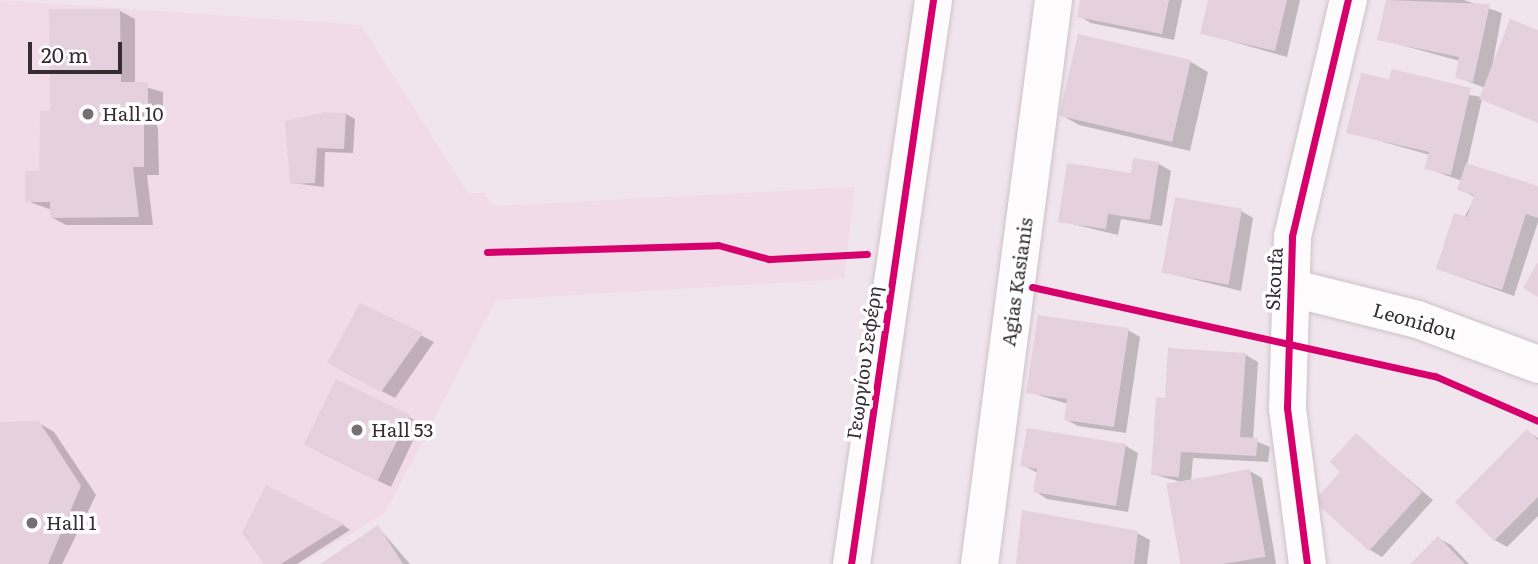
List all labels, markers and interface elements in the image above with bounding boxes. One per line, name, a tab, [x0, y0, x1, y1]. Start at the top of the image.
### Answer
scale bar	[32, 28, 126, 72]
text: 20 m	[41, 38, 88, 69]
place label: Hall 10	[102, 103, 163, 125]
marker: Hall 10	[80, 106, 96, 122]
street label: Agias Kasianis	[997, 216, 1037, 348]
street label: Skoufa	[1261, 247, 1287, 311]
street label: Γεωργίου Σεφέρη	[842, 285, 886, 441]
street label: Leonidou	[1370, 298, 1460, 344]
place label: Hall 53	[371, 419, 434, 441]
marker: Hall 53	[349, 422, 365, 438]
place label: Hall 1	[46, 512, 96, 534]
marker: Hall 1	[24, 515, 40, 531]

